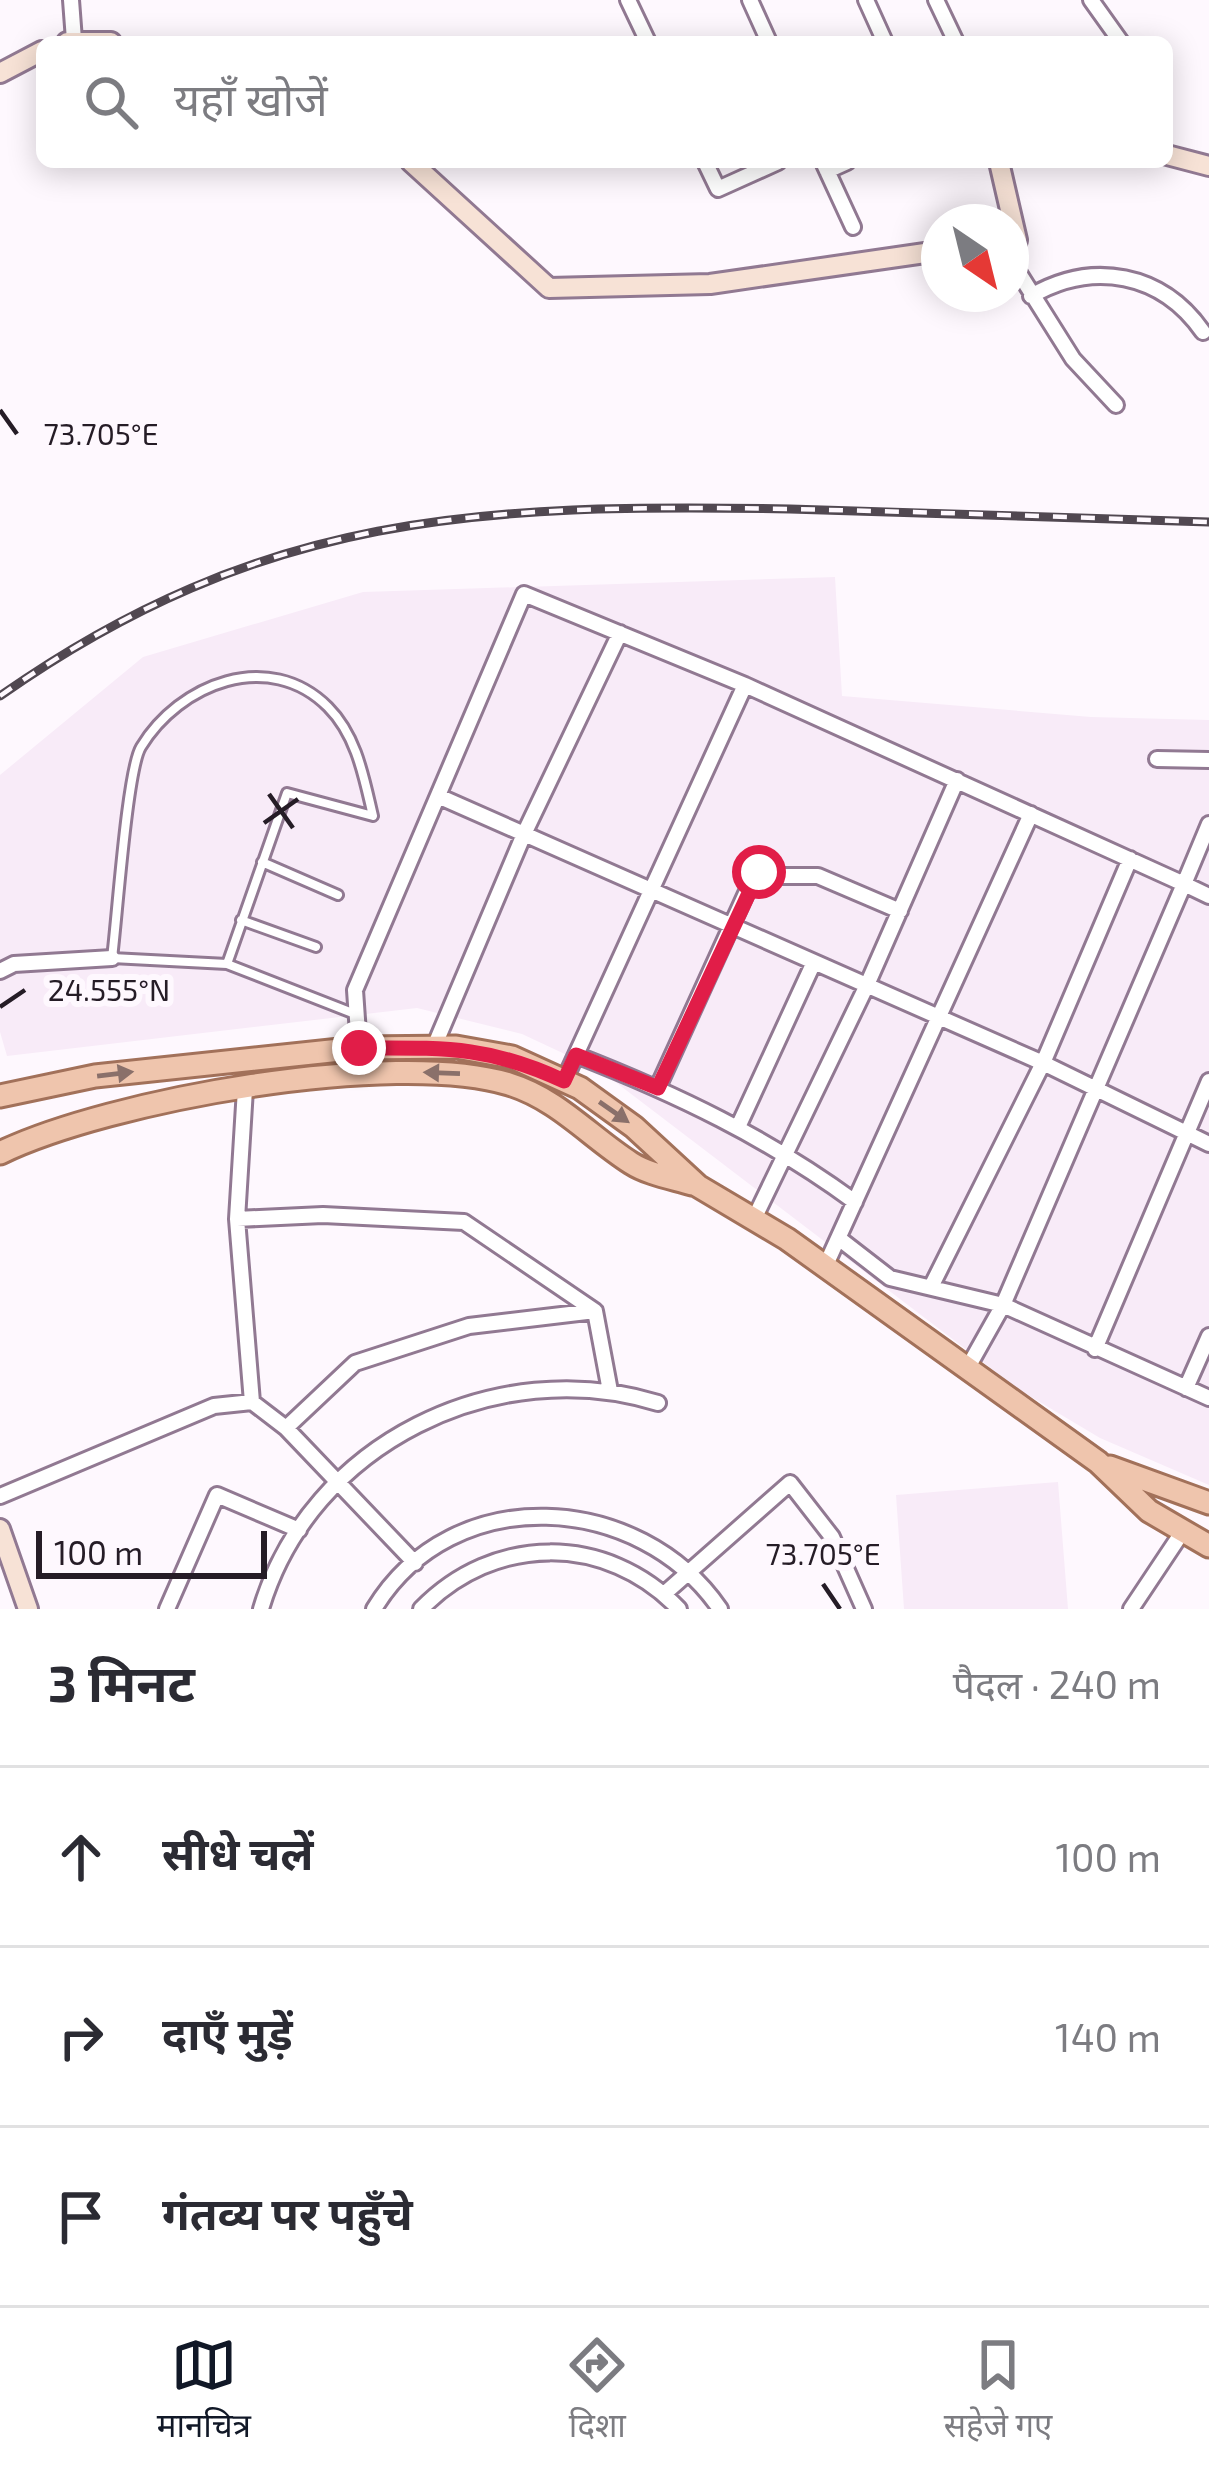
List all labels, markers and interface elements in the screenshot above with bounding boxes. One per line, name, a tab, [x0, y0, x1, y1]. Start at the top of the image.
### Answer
search box	[36, 36, 1173, 168]
icon: search	[78, 69, 144, 135]
text: यहाँ खोजें	[174, 71, 328, 125]
north arrow	[921, 204, 1029, 312]
text: 73.705°E	[43, 415, 159, 451]
route start	[732, 845, 786, 899]
text: 24.555°N	[48, 971, 170, 1007]
route end	[332, 1021, 386, 1075]
one-way arrow	[422, 1063, 460, 1082]
one-way arrow	[97, 1064, 134, 1083]
one-way arrow	[598, 1100, 630, 1123]
scale bar	[36, 1525, 267, 1578]
text: 100 m	[54, 1532, 143, 1572]
text: 73.705°E	[765, 1535, 881, 1571]
text: 3 मिनट	[48, 1651, 195, 1712]
text: पैदल · 240 m	[953, 1660, 1161, 1707]
icon: ahead	[48, 1824, 114, 1890]
text: सीधे चलें	[162, 1825, 314, 1879]
text: 100 m	[1056, 1833, 1161, 1880]
icon: right	[48, 2004, 114, 2070]
text: दाएँ मुड़ें	[162, 2005, 293, 2059]
text: 140 m	[1055, 2013, 1161, 2060]
icon: arrive	[48, 2184, 114, 2250]
text: गंतव्य पर पहुँचे	[162, 2185, 413, 2239]
tab: मानचित्र	[157, 2332, 251, 2450]
tab: दिशा	[564, 2332, 630, 2450]
tab: सहेजे गए	[944, 2332, 1052, 2450]

